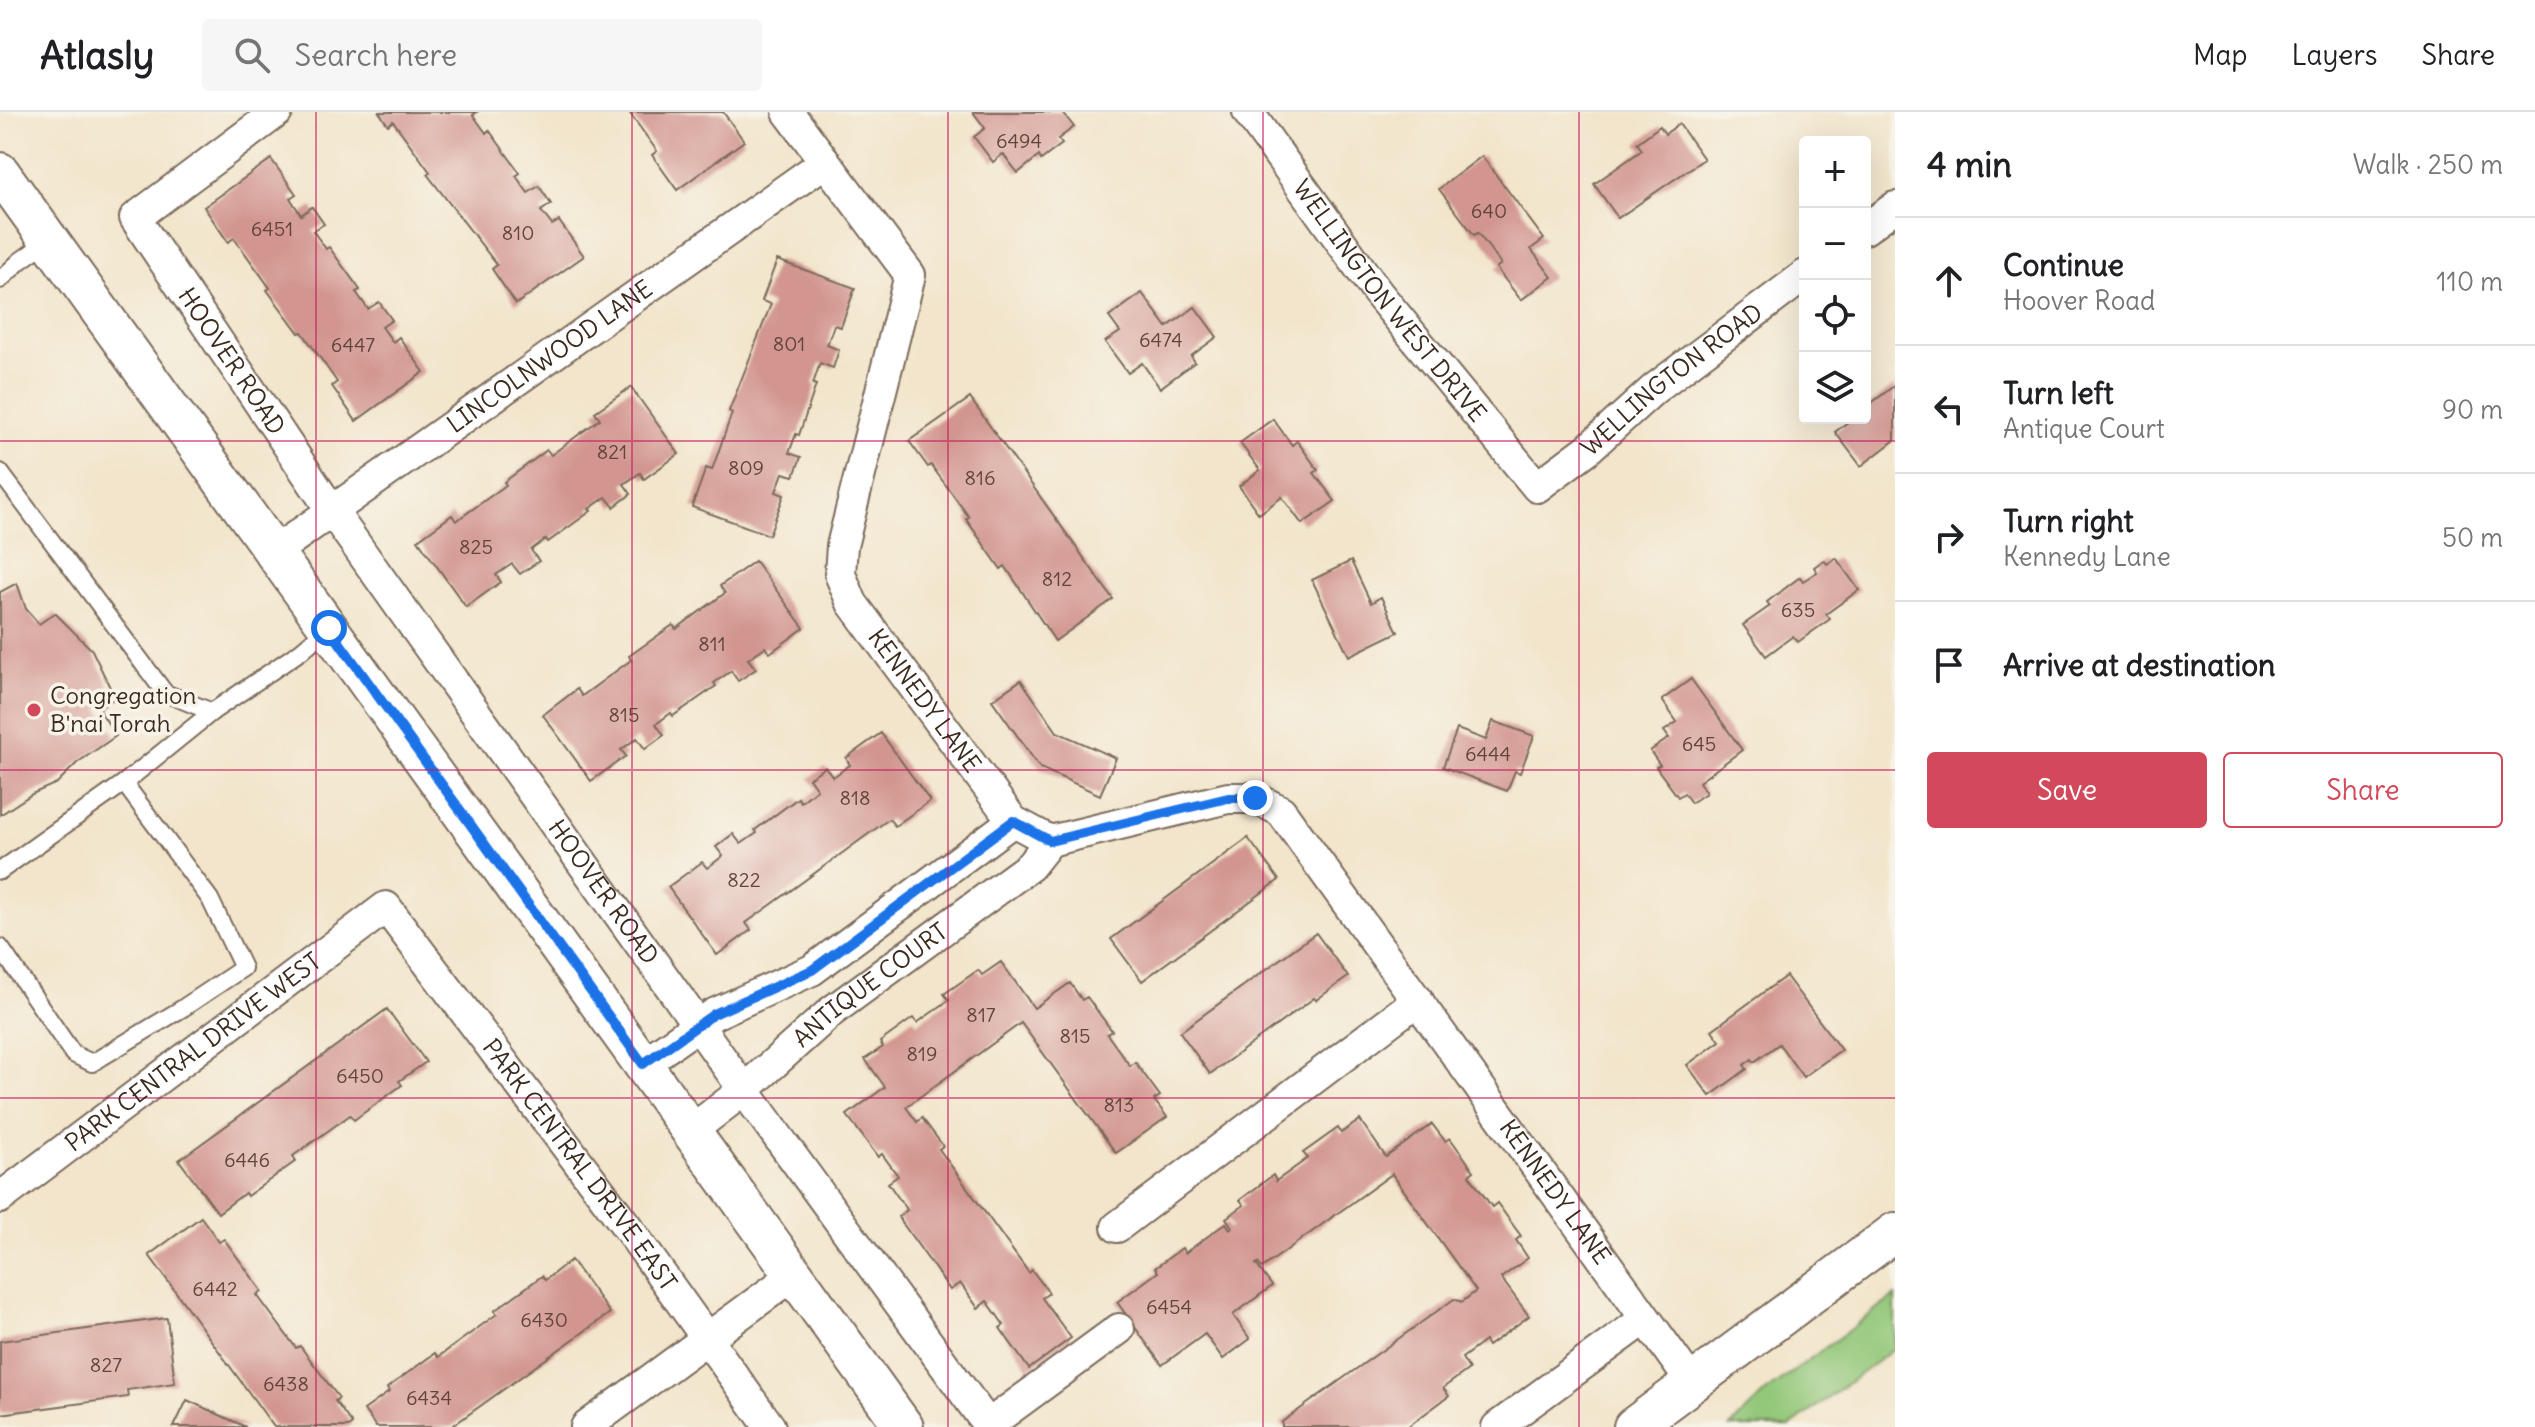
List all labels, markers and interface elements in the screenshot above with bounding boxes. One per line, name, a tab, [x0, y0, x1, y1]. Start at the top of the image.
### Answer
search box	[202, 19, 762, 91]
text: Atlasly	[40, 32, 154, 79]
icon: search	[230, 33, 274, 77]
text: Search here	[294, 36, 457, 74]
text: Map	[2193, 37, 2248, 73]
text: Layers	[2292, 37, 2378, 73]
text: Share	[2422, 37, 2495, 73]
house number: 6494	[996, 128, 1042, 153]
map controls	[1799, 136, 1871, 424]
button: +	[1799, 136, 1871, 208]
text: 4 min	[1927, 143, 2012, 186]
text: Walk · 250 m	[2353, 148, 2503, 181]
street label: WELLINGTON WEST DRIVE	[1287, 173, 1493, 428]
house number: 640	[1471, 198, 1507, 223]
button: −	[1799, 208, 1871, 280]
house number: 6451	[251, 216, 293, 241]
house number: 810	[502, 220, 534, 245]
text: Continue	[2003, 246, 2124, 284]
icon: ahead	[1927, 259, 1971, 303]
text: 110 m	[2436, 265, 2503, 298]
street label: LINCOLNWOOD LANE	[441, 273, 658, 439]
button: locate	[1799, 280, 1871, 352]
street label: HOOVER ROAD	[172, 282, 292, 440]
text: Hoover Road	[2003, 284, 2155, 317]
street label: WELLINGTON ROAD	[1574, 297, 1768, 462]
house number: 6474	[1139, 327, 1183, 352]
house number: 801	[773, 331, 805, 356]
house number: 6447	[331, 332, 375, 357]
button: layers	[1799, 352, 1871, 424]
text: Turn left	[2003, 374, 2114, 412]
icon: left	[1927, 387, 1971, 431]
text: 90 m	[2442, 393, 2503, 426]
text: Antique Court	[2003, 412, 2165, 445]
house number: 821	[597, 439, 627, 464]
house number: 809	[728, 455, 764, 480]
house number: 816	[965, 465, 996, 490]
text: Turn right	[2003, 502, 2134, 540]
icon: right	[1927, 515, 1971, 559]
text: 50 m	[2442, 521, 2503, 554]
house number: 825	[459, 534, 493, 559]
text: Kennedy Lane	[2003, 540, 2171, 573]
house number: 812	[1042, 566, 1072, 591]
house number: 635	[1781, 597, 1815, 622]
route start	[311, 610, 347, 646]
street label: KENNEDY LANE	[862, 623, 988, 778]
house number: 811	[698, 631, 726, 656]
icon: arrive	[1927, 643, 1971, 687]
text: Arrive at destination	[2003, 646, 2275, 684]
place label: Congregation B'nai Torah	[50, 680, 196, 738]
marker: Congregation B'nai Torah	[25, 701, 43, 719]
house number: 815	[609, 702, 639, 727]
house number: 645	[1682, 731, 1716, 756]
house number: 6444	[1465, 741, 1511, 766]
button: Save	[1927, 752, 2207, 828]
button: Share	[2223, 752, 2503, 828]
route end	[1237, 780, 1273, 816]
house number: 818	[840, 785, 870, 810]
street label: HOOVER ROAD	[542, 813, 666, 970]
house number: 822	[727, 867, 761, 892]
street label: ANTIQUE COURT	[786, 916, 953, 1053]
street label: PARK CENTRAL DRIVE WEST	[59, 945, 326, 1158]
house number: 817	[966, 1002, 996, 1027]
house number: 815	[1060, 1023, 1090, 1048]
street label: PARK CENTRAL DRIVE EAST	[477, 1033, 684, 1296]
house number: 819	[907, 1041, 937, 1066]
house number: 6450	[336, 1063, 384, 1088]
house number: 813	[1104, 1092, 1134, 1117]
street label: KENNEDY LANE	[1494, 1113, 1618, 1270]
house number: 6446	[224, 1147, 270, 1172]
house number: 6442	[192, 1276, 238, 1301]
house number: 6454	[1146, 1294, 1192, 1319]
house number: 6430	[520, 1307, 568, 1332]
house number: 827	[90, 1352, 122, 1377]
house number: 6438	[263, 1371, 309, 1396]
house number: 6434	[406, 1385, 452, 1410]

